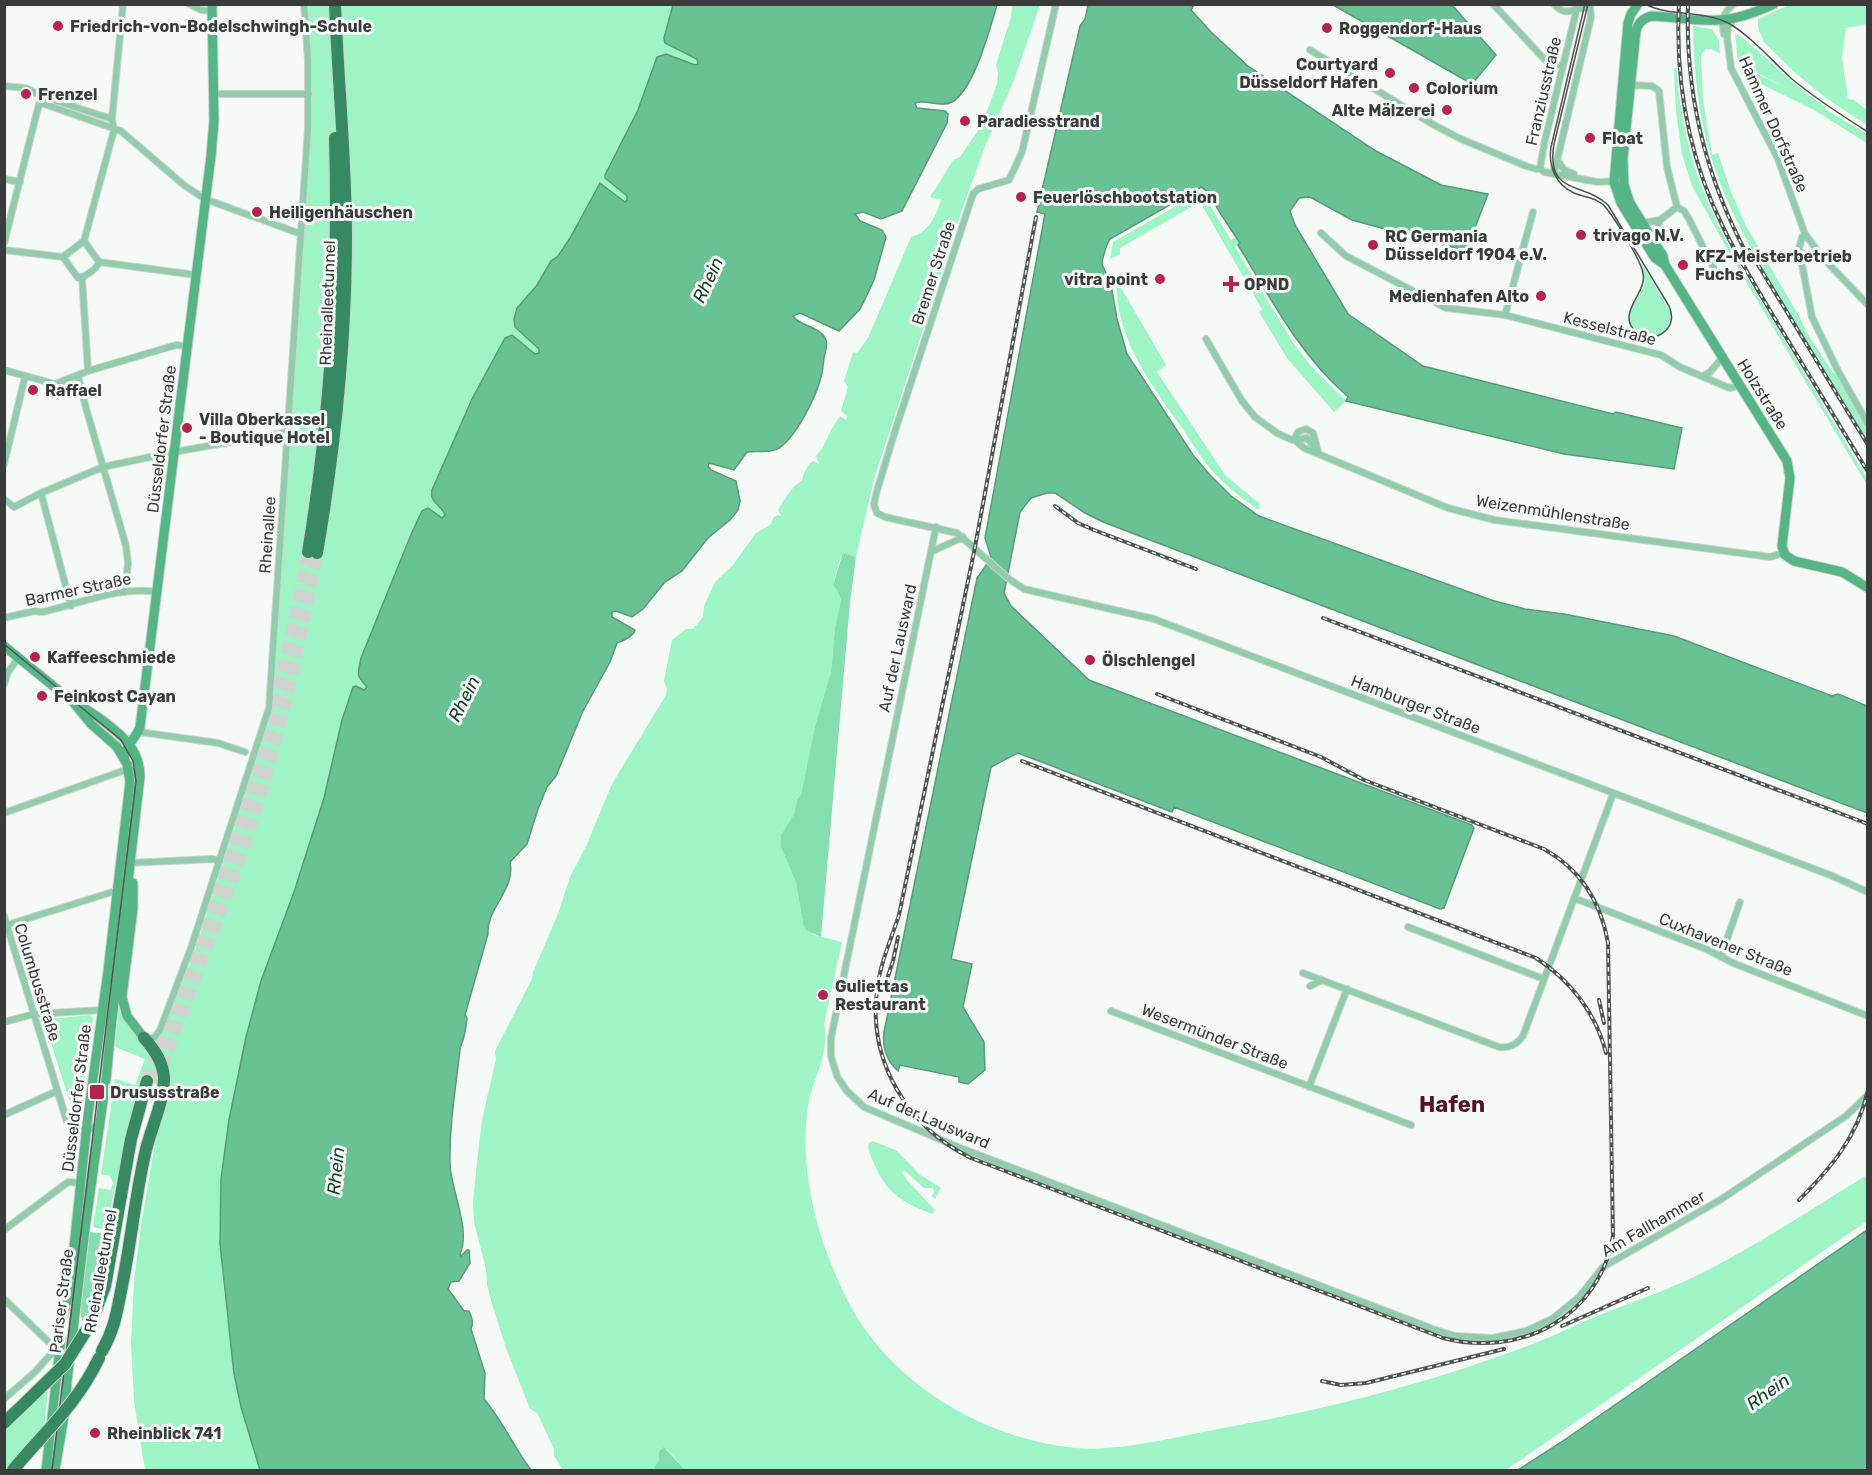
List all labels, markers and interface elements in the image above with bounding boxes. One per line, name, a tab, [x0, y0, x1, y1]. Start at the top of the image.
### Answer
place label: Friedrich-von-Bodelschwingh-Schule	[70, 17, 372, 36]
marker: Friedrich-von-Bodelschwingh-Schule	[51, 19, 65, 33]
place label: Roggendorf-Haus	[1339, 19, 1482, 38]
marker: Roggendorf-Haus	[1320, 21, 1334, 35]
street label: Franziusstraße	[1522, 35, 1565, 147]
street label: Hammer Dorfstraße	[1735, 53, 1812, 195]
place label: Courtyard Düsseldorf Hafen	[1239, 55, 1378, 92]
marker: Courtyard Düsseldorf Hafen	[1383, 66, 1397, 80]
place label: Colorium	[1426, 79, 1498, 98]
marker: Colorium	[1407, 81, 1421, 95]
place label: Frenzel	[38, 85, 98, 104]
marker: Frenzel	[19, 87, 33, 101]
place label: Alte Mälzerei	[1332, 101, 1435, 120]
marker: Alte Mälzerei	[1440, 103, 1454, 117]
place label: Paradiesstrand	[977, 112, 1100, 131]
marker: Paradiesstrand	[958, 114, 972, 128]
place label: Float	[1602, 129, 1644, 148]
marker: Float	[1583, 131, 1597, 145]
place label: Feuerlöschbootstation	[1033, 188, 1217, 207]
marker: Feuerlöschbootstation	[1014, 190, 1028, 204]
place label: Heiligenhäuschen	[269, 203, 413, 222]
marker: Heiligenhäuschen	[250, 205, 264, 219]
street label: Bremer Straße	[908, 219, 959, 327]
place label: trivago N.V.	[1593, 226, 1684, 245]
place label: RC Germania Düsseldorf 1904 e.V.	[1385, 227, 1547, 264]
marker: trivago N.V.	[1574, 228, 1588, 242]
marker: RC Germania Düsseldorf 1904 e.V.	[1366, 238, 1380, 252]
street label: Rheinalleetunnel	[316, 240, 339, 366]
place label: KFZ-Meisterbetrieb Fuchs	[1695, 247, 1852, 284]
water label: Rhein	[688, 254, 728, 306]
marker: KFZ-Meisterbetrieb Fuchs	[1676, 258, 1690, 272]
place label: vitra point	[1064, 270, 1149, 289]
marker: vitra point	[1153, 272, 1167, 286]
marker: OPND	[1222, 275, 1240, 293]
place label: OPND	[1244, 275, 1289, 294]
place label: Medienhafen Alto	[1389, 287, 1529, 306]
marker: Medienhafen Alto	[1534, 289, 1548, 303]
street label: Kesselstraße	[1562, 308, 1658, 349]
street label: Holzstraße	[1733, 355, 1792, 433]
street label: Düsseldorfer Straße	[143, 364, 180, 514]
place label: Raffael	[45, 381, 102, 400]
marker: Raffael	[26, 383, 40, 397]
place label: Villa Oberkassel - Boutique Hotel	[199, 410, 330, 447]
marker: Villa Oberkassel - Boutique Hotel	[180, 421, 194, 435]
street label: Weizenmühlenstraße	[1475, 491, 1631, 534]
street label: Rheinallee	[255, 496, 280, 574]
street label: Barmer Straße	[23, 569, 133, 610]
street label: Auf der Lausward	[875, 582, 920, 714]
place label: Kaffeeschmiede	[47, 648, 176, 667]
marker: Kaffeeschmiede	[28, 650, 42, 664]
place label: Ölschlengel	[1102, 650, 1195, 670]
marker: Ölschlengel	[1083, 653, 1097, 667]
street label: Hamburger Straße	[1348, 671, 1483, 738]
water label: Rhein	[443, 673, 485, 725]
place label: Feinkost Cayan	[54, 687, 176, 706]
marker: Feinkost Cayan	[35, 689, 49, 703]
street label: Cuxhavener Straße	[1656, 909, 1795, 980]
street label: Columbusstraße	[11, 921, 65, 1044]
place label: Guliettas Restaurant	[835, 977, 926, 1014]
marker: Guliettas Restaurant	[816, 988, 830, 1002]
street label: Wesermünder Straße	[1139, 1000, 1291, 1073]
street label: Düsseldorfer Straße	[58, 1023, 95, 1173]
marker: Drususstraße	[88, 1083, 106, 1101]
place label: Drususstraße	[110, 1083, 220, 1102]
street label: Auf der Lausward	[865, 1084, 993, 1153]
district label: Hafen	[1419, 1091, 1485, 1118]
water label: Rhein	[323, 1146, 349, 1196]
street label: Am Fallhammer	[1598, 1186, 1708, 1261]
street label: Rheinalleetunnel	[80, 1208, 121, 1334]
street label: Pariser Straße	[46, 1248, 77, 1354]
water label: Rhein	[1742, 1369, 1794, 1415]
place label: Rheinblick 741	[107, 1424, 221, 1443]
marker: Rheinblick 741	[88, 1426, 102, 1440]

